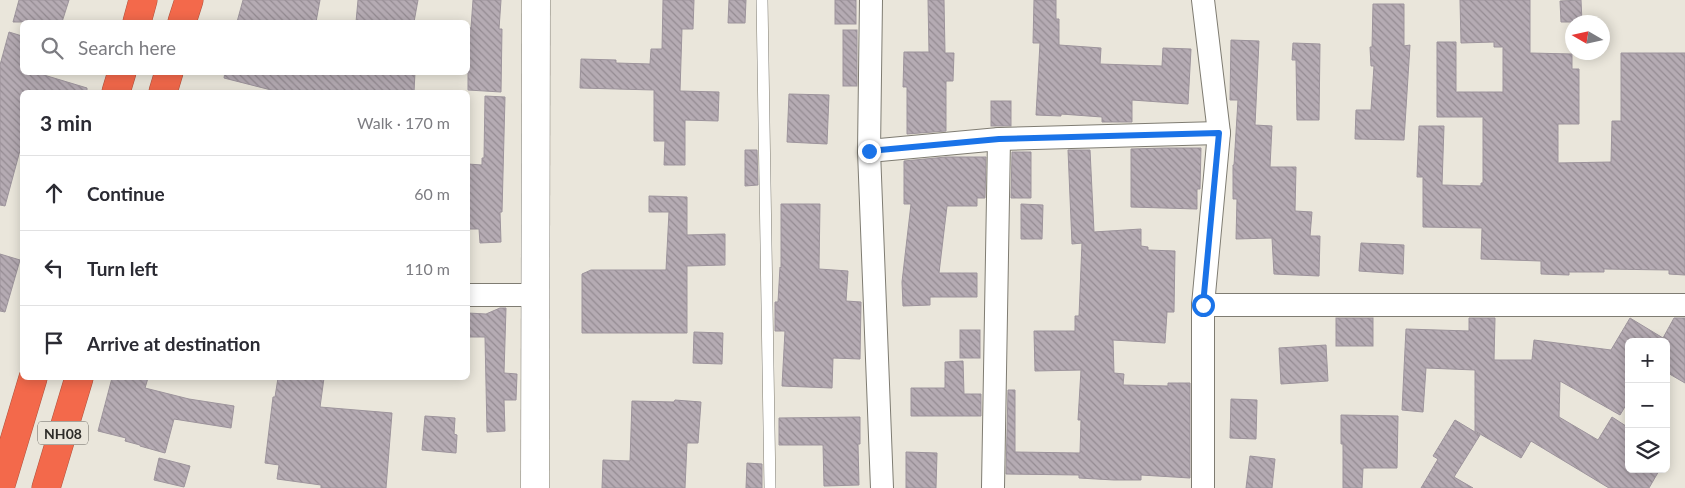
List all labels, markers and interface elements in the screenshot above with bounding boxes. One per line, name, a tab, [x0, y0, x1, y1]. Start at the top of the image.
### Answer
north arrow	[1565, 15, 1610, 60]
search box	[20, 20, 470, 75]
icon: search	[38, 34, 66, 62]
text: Search here	[78, 36, 176, 59]
text: 3 min	[40, 110, 92, 135]
text: Walk · 170 m	[357, 113, 450, 132]
route end	[858, 140, 881, 163]
icon: ahead	[40, 179, 68, 207]
text: Continue	[87, 182, 165, 205]
text: 60 m	[414, 184, 450, 203]
icon: left	[40, 254, 68, 282]
text: Turn left	[87, 257, 158, 280]
text: 110 m	[405, 259, 450, 278]
route start	[1192, 294, 1215, 317]
icon: arrive	[40, 329, 68, 357]
text: Arrive at destination	[87, 332, 260, 355]
map controls	[1625, 338, 1670, 473]
button: +	[1625, 338, 1670, 383]
button: −	[1625, 383, 1670, 428]
road number: NH08	[38, 422, 88, 444]
button: layers	[1625, 428, 1670, 473]

